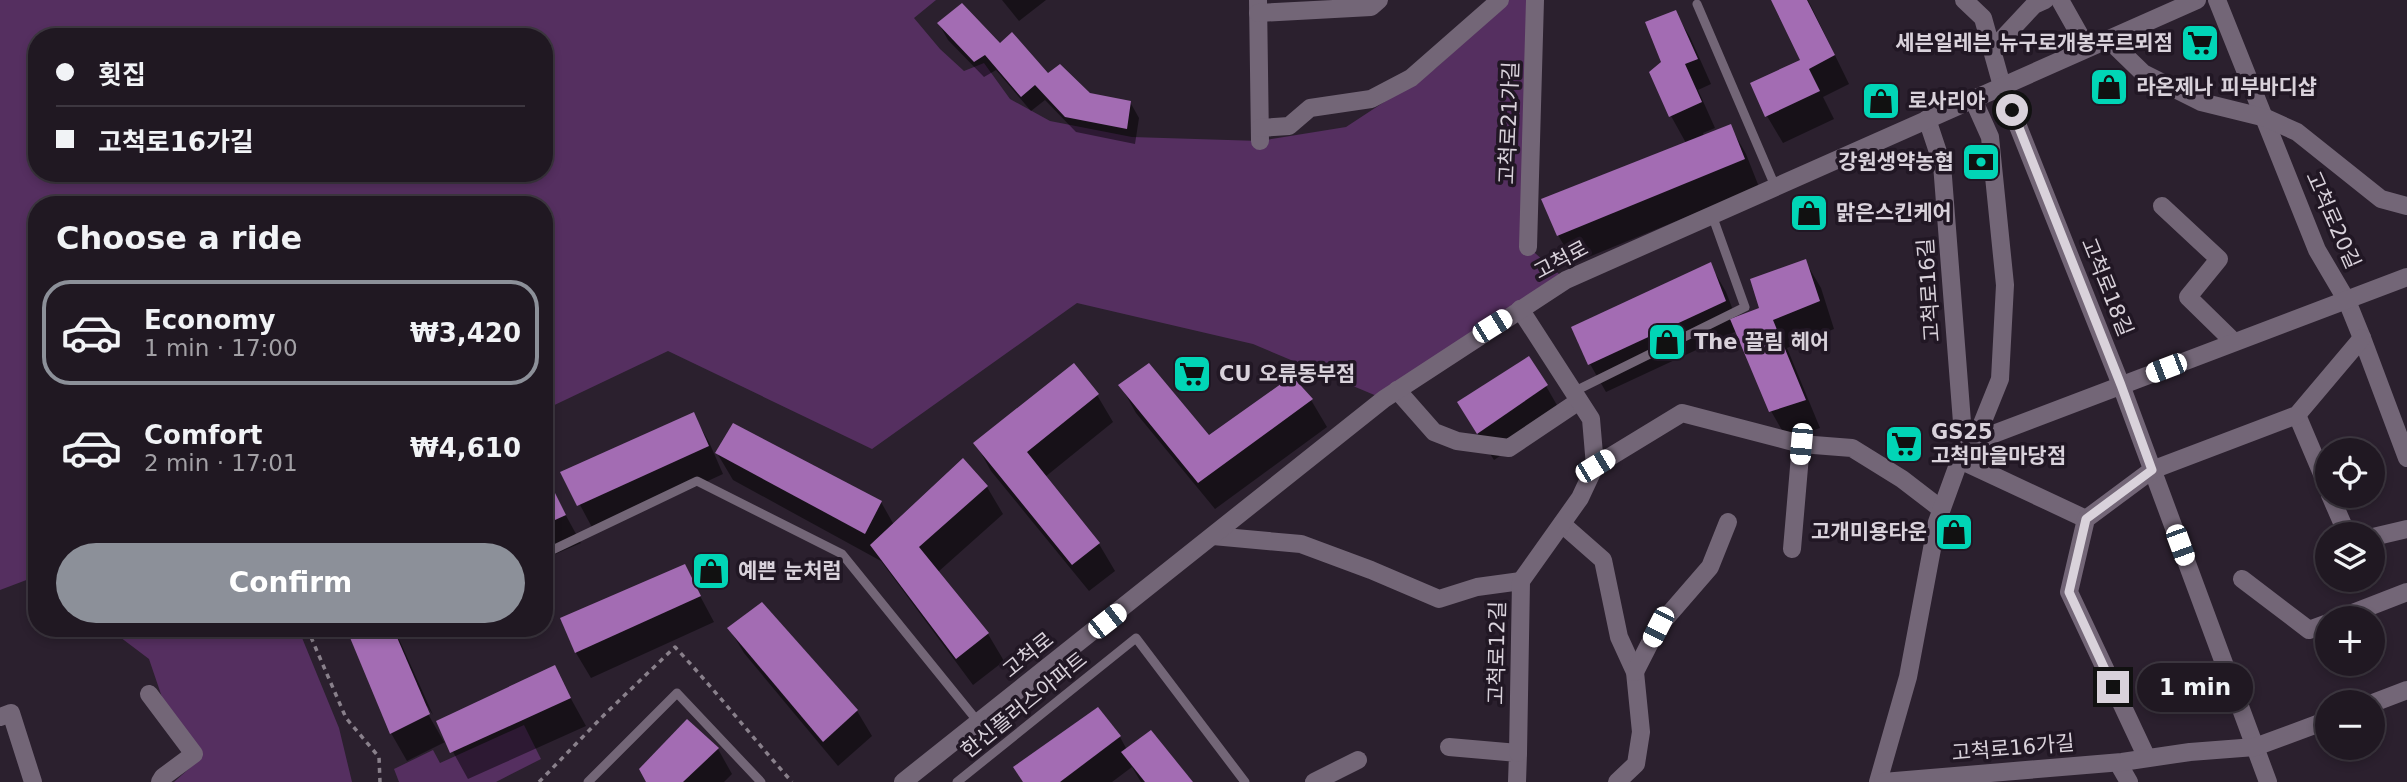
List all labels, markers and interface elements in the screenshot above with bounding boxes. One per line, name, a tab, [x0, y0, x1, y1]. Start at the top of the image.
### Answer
supermarket icon: 세븐일레븐 뉴구로개봉푸르뫼점	[2179, 22, 2221, 64]
place label: 세븐일레븐 뉴구로개봉푸르뫼점	[1895, 31, 2173, 55]
text: 횟집	[98, 60, 146, 90]
street label: 고척로21가길	[1495, 61, 1523, 185]
shop icon: 라온제나 피부바디샵	[2088, 66, 2130, 108]
place label: 라온제나 피부바디샵	[2136, 75, 2317, 99]
shop icon: 로사리아	[1860, 80, 1902, 122]
place label: 로사리아	[1908, 89, 1985, 113]
route start	[1996, 94, 2028, 126]
text: 고척로16가길	[98, 127, 254, 157]
bank icon: 강원생약농협	[1960, 141, 2002, 183]
place label: 강원생약농협	[1838, 150, 1954, 174]
street label: 고척로20길	[2301, 168, 2365, 272]
shop icon: 맑은스킨케어	[1788, 192, 1830, 234]
place label: 맑은스킨케어	[1836, 201, 1952, 225]
text: Choose a ride	[56, 219, 302, 257]
street label: 고척로18길	[2076, 234, 2138, 340]
street label: 고척로	[1530, 236, 1592, 284]
street label: 고척로16길	[1913, 237, 1945, 343]
icon: car	[60, 301, 123, 364]
text: Economy	[144, 305, 275, 335]
car	[1469, 306, 1516, 346]
text: ₩3,420	[410, 318, 521, 348]
shop icon: The 끌림 헤어	[1646, 321, 1688, 363]
place label: The 끌림 헤어	[1694, 330, 1829, 354]
text: 1 min · 17:00	[144, 335, 298, 361]
car	[2143, 351, 2190, 385]
supermarket icon: CU 오류동부점	[1171, 353, 1213, 395]
place label: CU 오류동부점	[1219, 362, 1355, 386]
icon: car	[60, 416, 123, 479]
text: Comfort	[144, 420, 262, 450]
place label: GS25 고척마을마당점	[1931, 420, 2066, 468]
car	[1789, 422, 1814, 466]
supermarket icon: GS25 고척마을마당점	[1883, 423, 1925, 465]
text: ₩4,610	[410, 433, 521, 463]
map controls	[2315, 438, 2385, 760]
button: locate	[2315, 438, 2385, 508]
car	[1572, 446, 1619, 486]
text: 2 min · 17:01	[144, 450, 298, 476]
shop icon: 고개미용타운	[1933, 511, 1975, 553]
place label: 고개미용타운	[1811, 520, 1927, 544]
car	[2163, 522, 2198, 568]
button: layers	[2315, 522, 2385, 592]
button: Confirm	[56, 543, 525, 623]
shop icon: 예쁜 눈처럼	[690, 550, 732, 592]
place label: 예쁜 눈처럼	[738, 559, 842, 583]
car	[1084, 600, 1131, 642]
street label: 고척로12길	[1484, 601, 1510, 705]
car	[1640, 604, 1677, 650]
button: +	[2315, 606, 2385, 676]
street label: 고척로	[998, 627, 1058, 683]
street label: 한신플러스아파트	[956, 647, 1092, 763]
callout: 1 min	[2138, 662, 2253, 712]
route end	[2097, 671, 2129, 703]
text: 1 min	[2159, 674, 2231, 700]
button: −	[2315, 690, 2385, 760]
street label: 고척로16가길	[1951, 731, 2075, 765]

